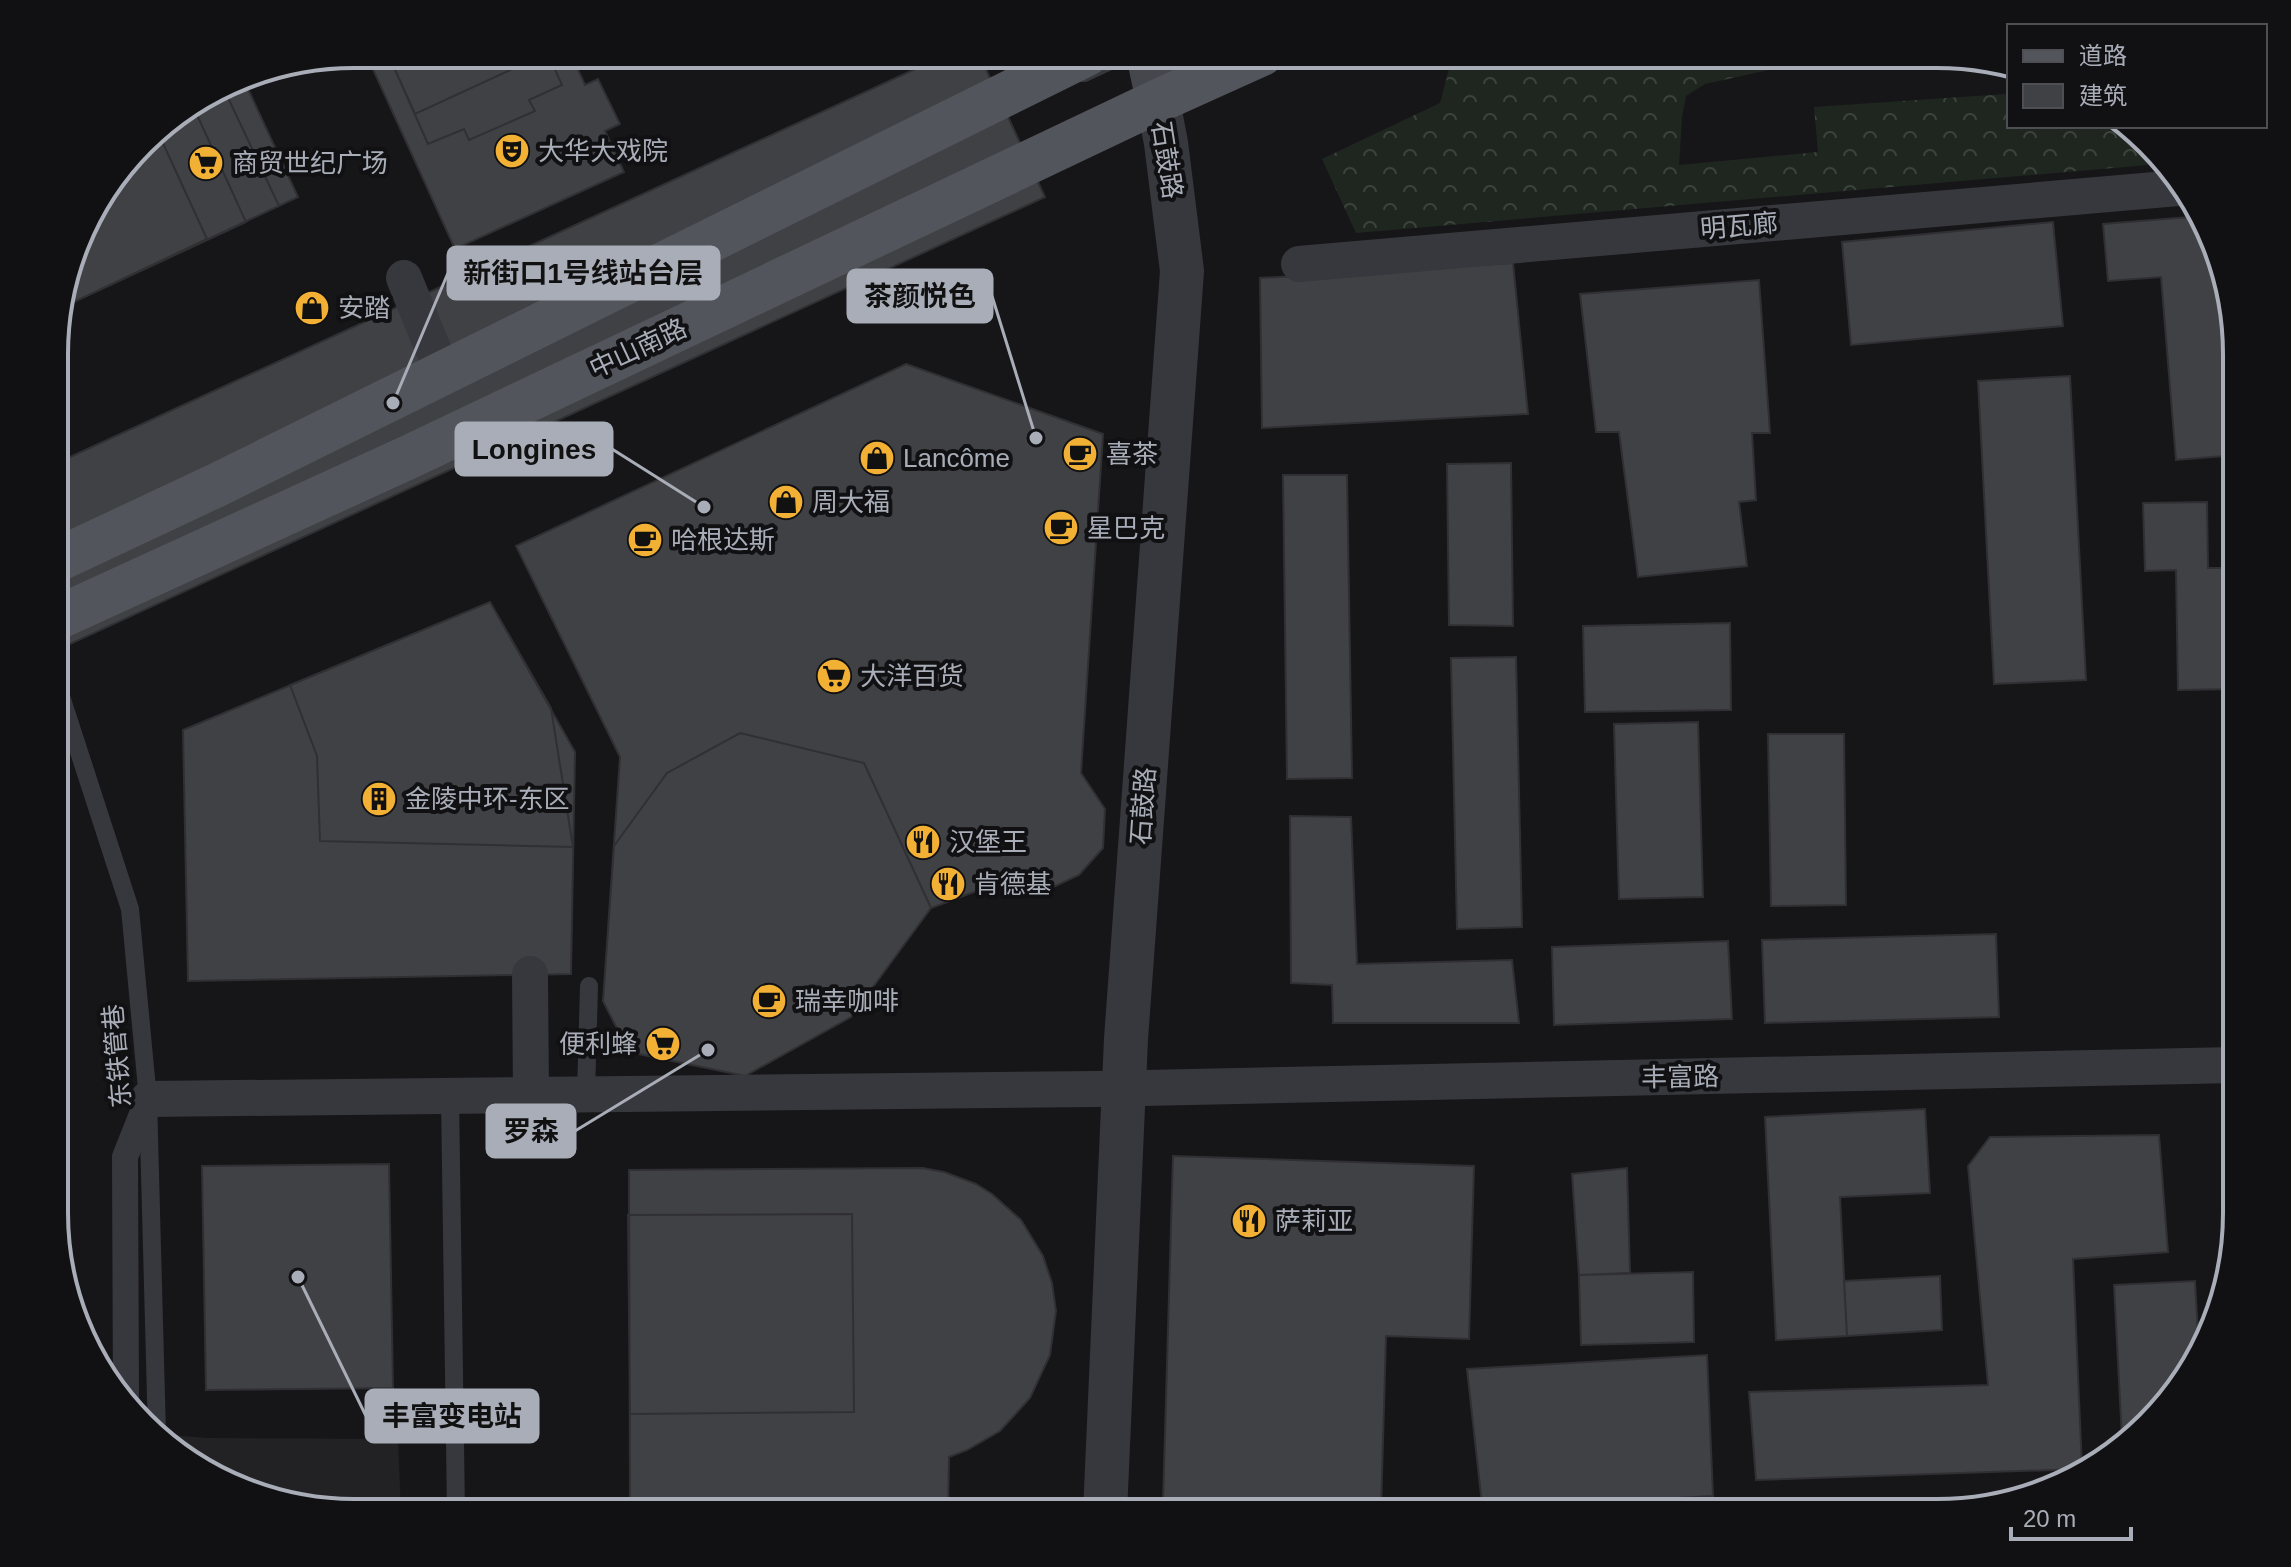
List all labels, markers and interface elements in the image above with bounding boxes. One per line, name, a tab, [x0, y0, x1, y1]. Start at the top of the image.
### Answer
legend	[2007, 24, 2267, 128]
text: 道路	[2079, 42, 2127, 69]
text: 建筑	[2079, 82, 2127, 109]
street label: 石鼓路	[1146, 119, 1188, 201]
theatre icon: 大华大戏院	[493, 132, 531, 170]
place label: 大华大戏院	[538, 136, 668, 166]
supermarket icon: 商贸世纪广场	[187, 144, 225, 182]
place label: 商贸世纪广场	[232, 148, 388, 178]
street label: 明瓦廊	[1699, 208, 1779, 244]
callout: 新街口1号线站台层	[448, 247, 719, 299]
text: 新街口1号线站台层	[463, 258, 703, 289]
callout: 茶颜悦色	[848, 270, 992, 322]
text: 茶颜悦色	[864, 281, 976, 312]
shop icon: 安踏	[293, 289, 331, 327]
place label: 安踏	[338, 293, 390, 323]
street label: 中山南路	[585, 312, 691, 384]
callout: Longines	[456, 423, 612, 475]
text: Longines	[472, 434, 596, 465]
cafe icon: 喜茶	[1061, 435, 1099, 473]
shop icon: Lancôme	[858, 439, 896, 477]
place label: 喜茶	[1106, 439, 1158, 469]
place label: Lancôme	[903, 443, 1010, 473]
shop icon: 周大福	[767, 483, 805, 521]
place label: 周大福	[812, 487, 890, 517]
cafe icon: 星巴克	[1042, 509, 1080, 547]
place label: 星巴克	[1087, 513, 1165, 543]
cafe icon: 哈根达斯	[626, 521, 664, 559]
place label: 哈根达斯	[671, 525, 775, 555]
supermarket icon: 大洋百货	[815, 657, 853, 695]
place label: 大洋百货	[860, 661, 964, 691]
street label: 石鼓路	[1125, 766, 1161, 846]
building icon: 金陵中环-东区	[360, 780, 398, 818]
place label: 金陵中环-东区	[405, 784, 570, 814]
restaurant icon: 汉堡王	[904, 823, 942, 861]
place label: 汉堡王	[949, 827, 1027, 857]
restaurant icon: 肯德基	[929, 865, 967, 903]
place label: 肯德基	[974, 869, 1052, 899]
cafe icon: 瑞幸咖啡	[750, 982, 788, 1020]
place label: 瑞幸咖啡	[795, 986, 899, 1016]
street label: 东铁管巷	[98, 1003, 136, 1109]
supermarket icon: 便利蜂	[644, 1025, 682, 1063]
place label: 便利蜂	[559, 1029, 637, 1059]
street label: 丰富路	[1641, 1061, 1719, 1093]
callout: 罗森	[487, 1105, 575, 1157]
text: 罗森	[503, 1116, 559, 1147]
restaurant icon: 萨莉亚	[1230, 1202, 1268, 1240]
place label: 萨莉亚	[1275, 1206, 1353, 1236]
callout: 丰富变电站	[366, 1390, 538, 1442]
text: 丰富变电站	[382, 1401, 522, 1432]
scale bar	[2011, 1491, 2131, 1541]
text: 20 m	[2023, 1505, 2076, 1532]

